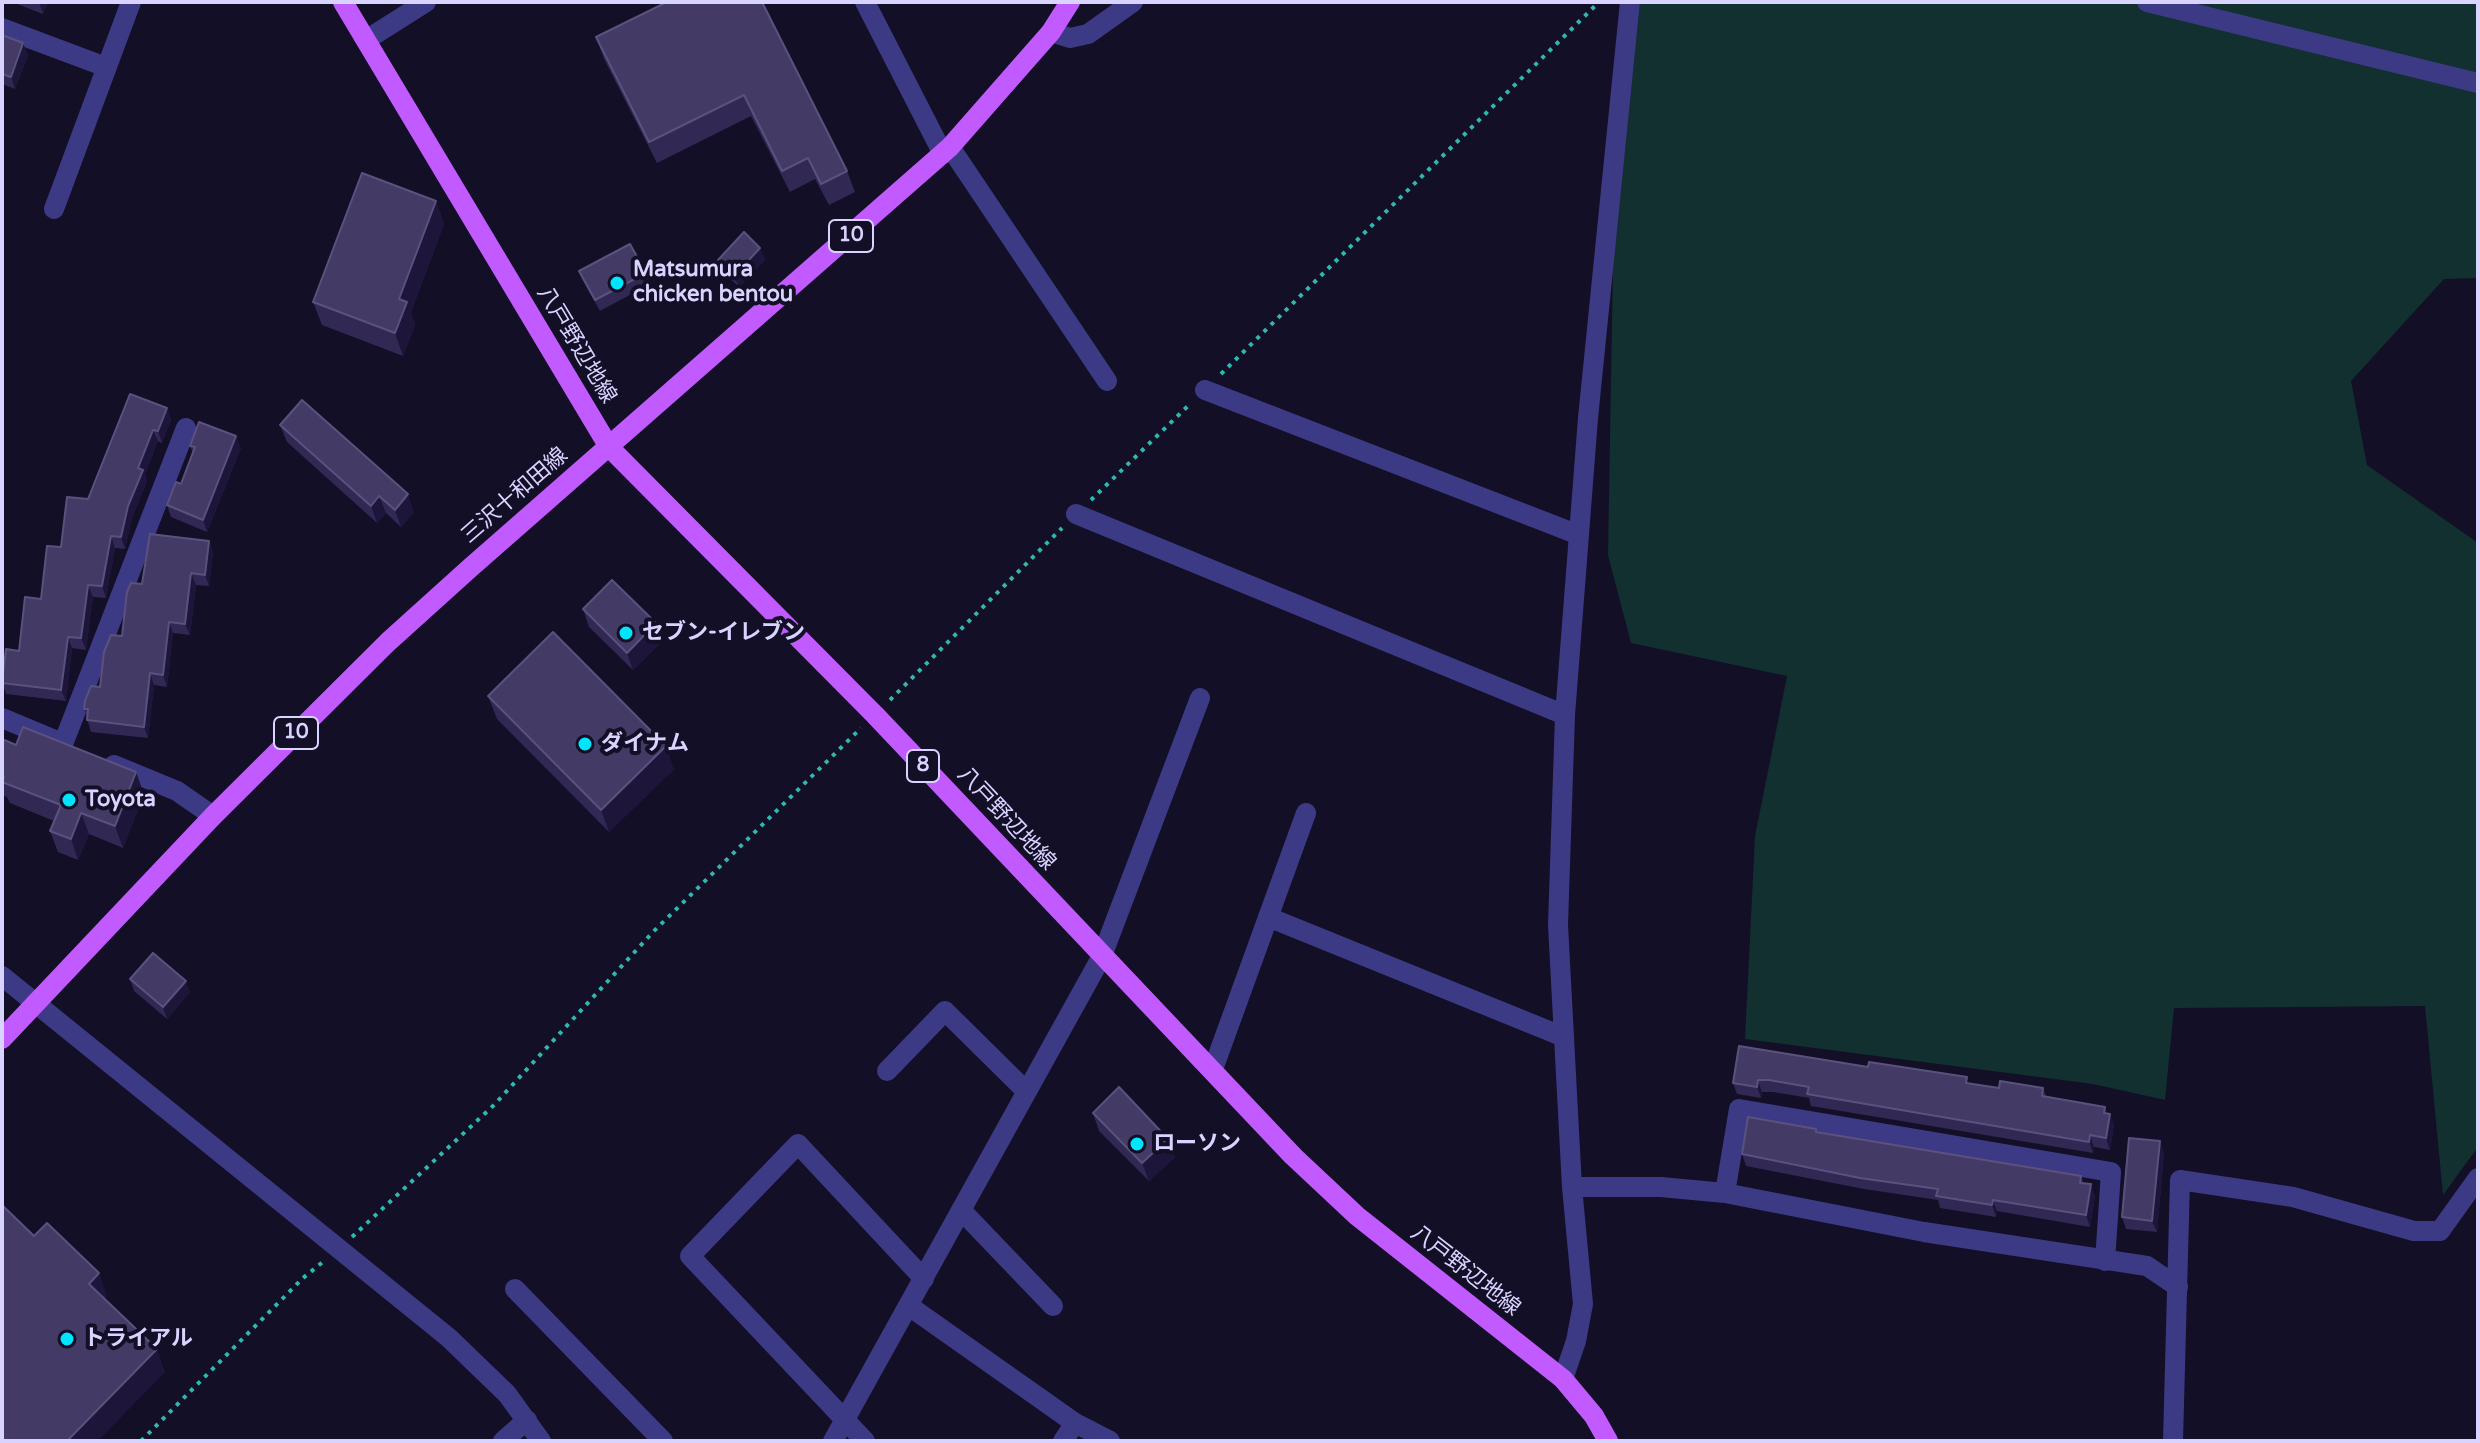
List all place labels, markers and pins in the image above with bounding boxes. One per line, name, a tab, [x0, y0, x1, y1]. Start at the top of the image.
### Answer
place label: Matsumura chicken bentou	[633, 257, 793, 308]
marker: Matsumura chicken bentou	[608, 274, 626, 292]
place label: セブン-イレブン	[642, 620, 805, 646]
marker: セブン-イレブン	[617, 624, 635, 642]
place label: ダイナム	[601, 731, 689, 757]
marker: ダイナム	[576, 735, 594, 753]
place label: Toyota	[85, 787, 156, 813]
marker: Toyota	[60, 791, 78, 809]
place label: ローソン	[1153, 1131, 1241, 1157]
marker: ローソン	[1128, 1135, 1146, 1153]
place label: トライアル	[83, 1326, 193, 1352]
marker: トライアル	[58, 1330, 76, 1348]

